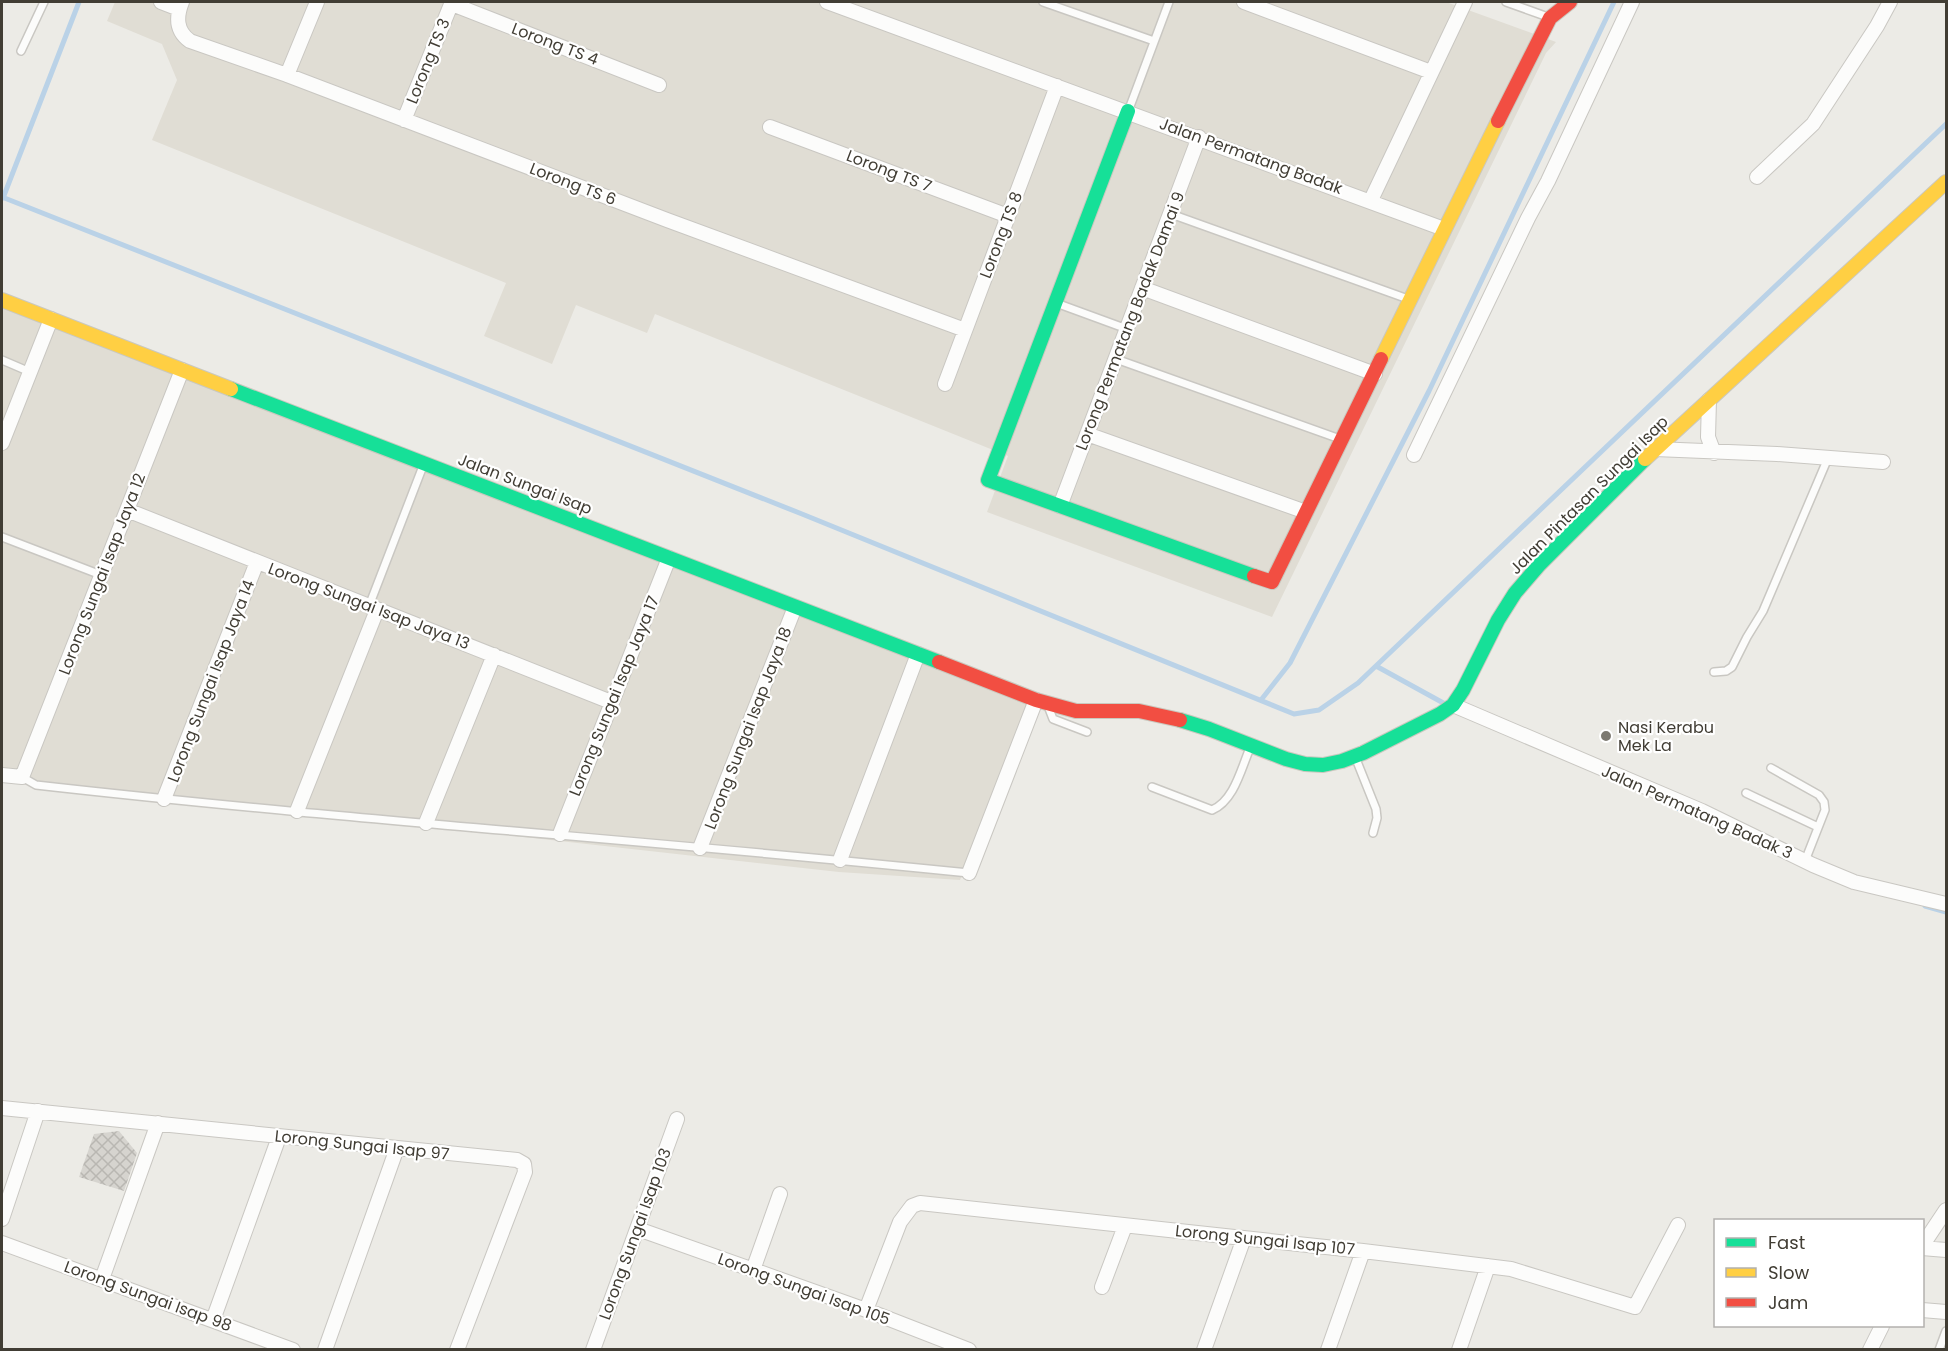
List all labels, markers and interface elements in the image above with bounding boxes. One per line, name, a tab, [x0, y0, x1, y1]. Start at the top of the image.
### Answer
street label: Lorong TS 3	[400, 15, 456, 107]
street label: Lorong TS 4	[508, 17, 602, 71]
street label: Jalan Permatang Badak	[1156, 112, 1347, 200]
street label: Lorong TS 7	[843, 144, 935, 198]
street label: Lorong TS 6	[526, 157, 620, 211]
street label: Lorong TS 8	[974, 188, 1028, 282]
street label: Lorong Permatang Badak Damai 9	[1070, 188, 1190, 454]
street label: Jalan Pintasan Sungai Isap	[1505, 410, 1674, 579]
street label: Jalan Sungai Isap	[454, 448, 596, 520]
street label: Lorong Sungai Isap Jaya 12	[53, 470, 151, 678]
street label: Lorong Sungai Isap Jaya 13	[265, 557, 473, 655]
street label: Lorong Sungai Isap Jaya 14	[162, 576, 260, 786]
street label: Lorong Sungai Isap Jaya 17	[563, 592, 665, 799]
street label: Lorong Sungai Isap Jaya 18	[699, 623, 797, 833]
place label: Nasi Kerabu Mek La	[1618, 716, 1714, 757]
marker: Nasi Kerabu Mek La	[1599, 729, 1613, 743]
street label: Jalan Permatang Badak 3	[1598, 759, 1796, 865]
street label: Lorong Sungai Isap 97	[274, 1124, 451, 1166]
street label: Lorong Sungai Isap 103	[593, 1145, 677, 1323]
street label: Lorong Sungai Isap 107	[1174, 1219, 1356, 1261]
legend	[1714, 1219, 1924, 1327]
text: Fast	[1768, 1230, 1805, 1255]
street label: Lorong Sungai Isap 105	[715, 1247, 893, 1331]
street label: Lorong Sungai Isap 98	[61, 1255, 235, 1337]
text: Slow	[1768, 1260, 1810, 1285]
text: Jam	[1768, 1290, 1808, 1315]

